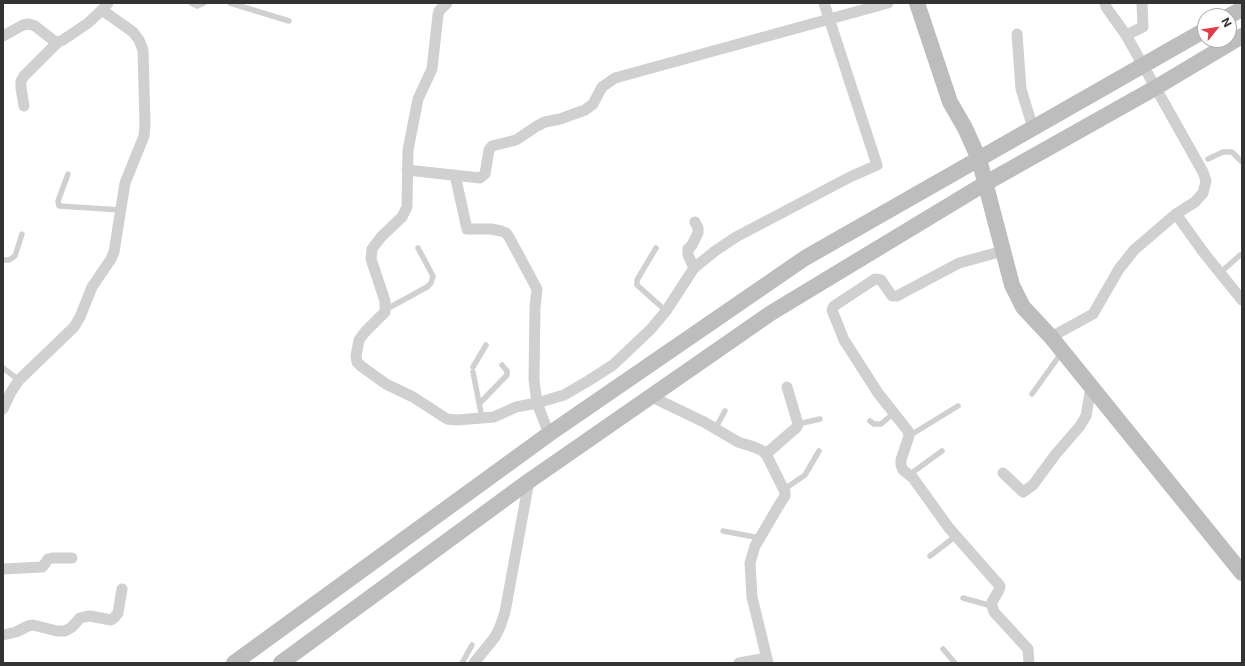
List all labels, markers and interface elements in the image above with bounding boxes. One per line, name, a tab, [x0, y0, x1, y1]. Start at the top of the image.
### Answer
north arrow	[1197, 8, 1237, 48]
text: N	[1218, 15, 1235, 30]

